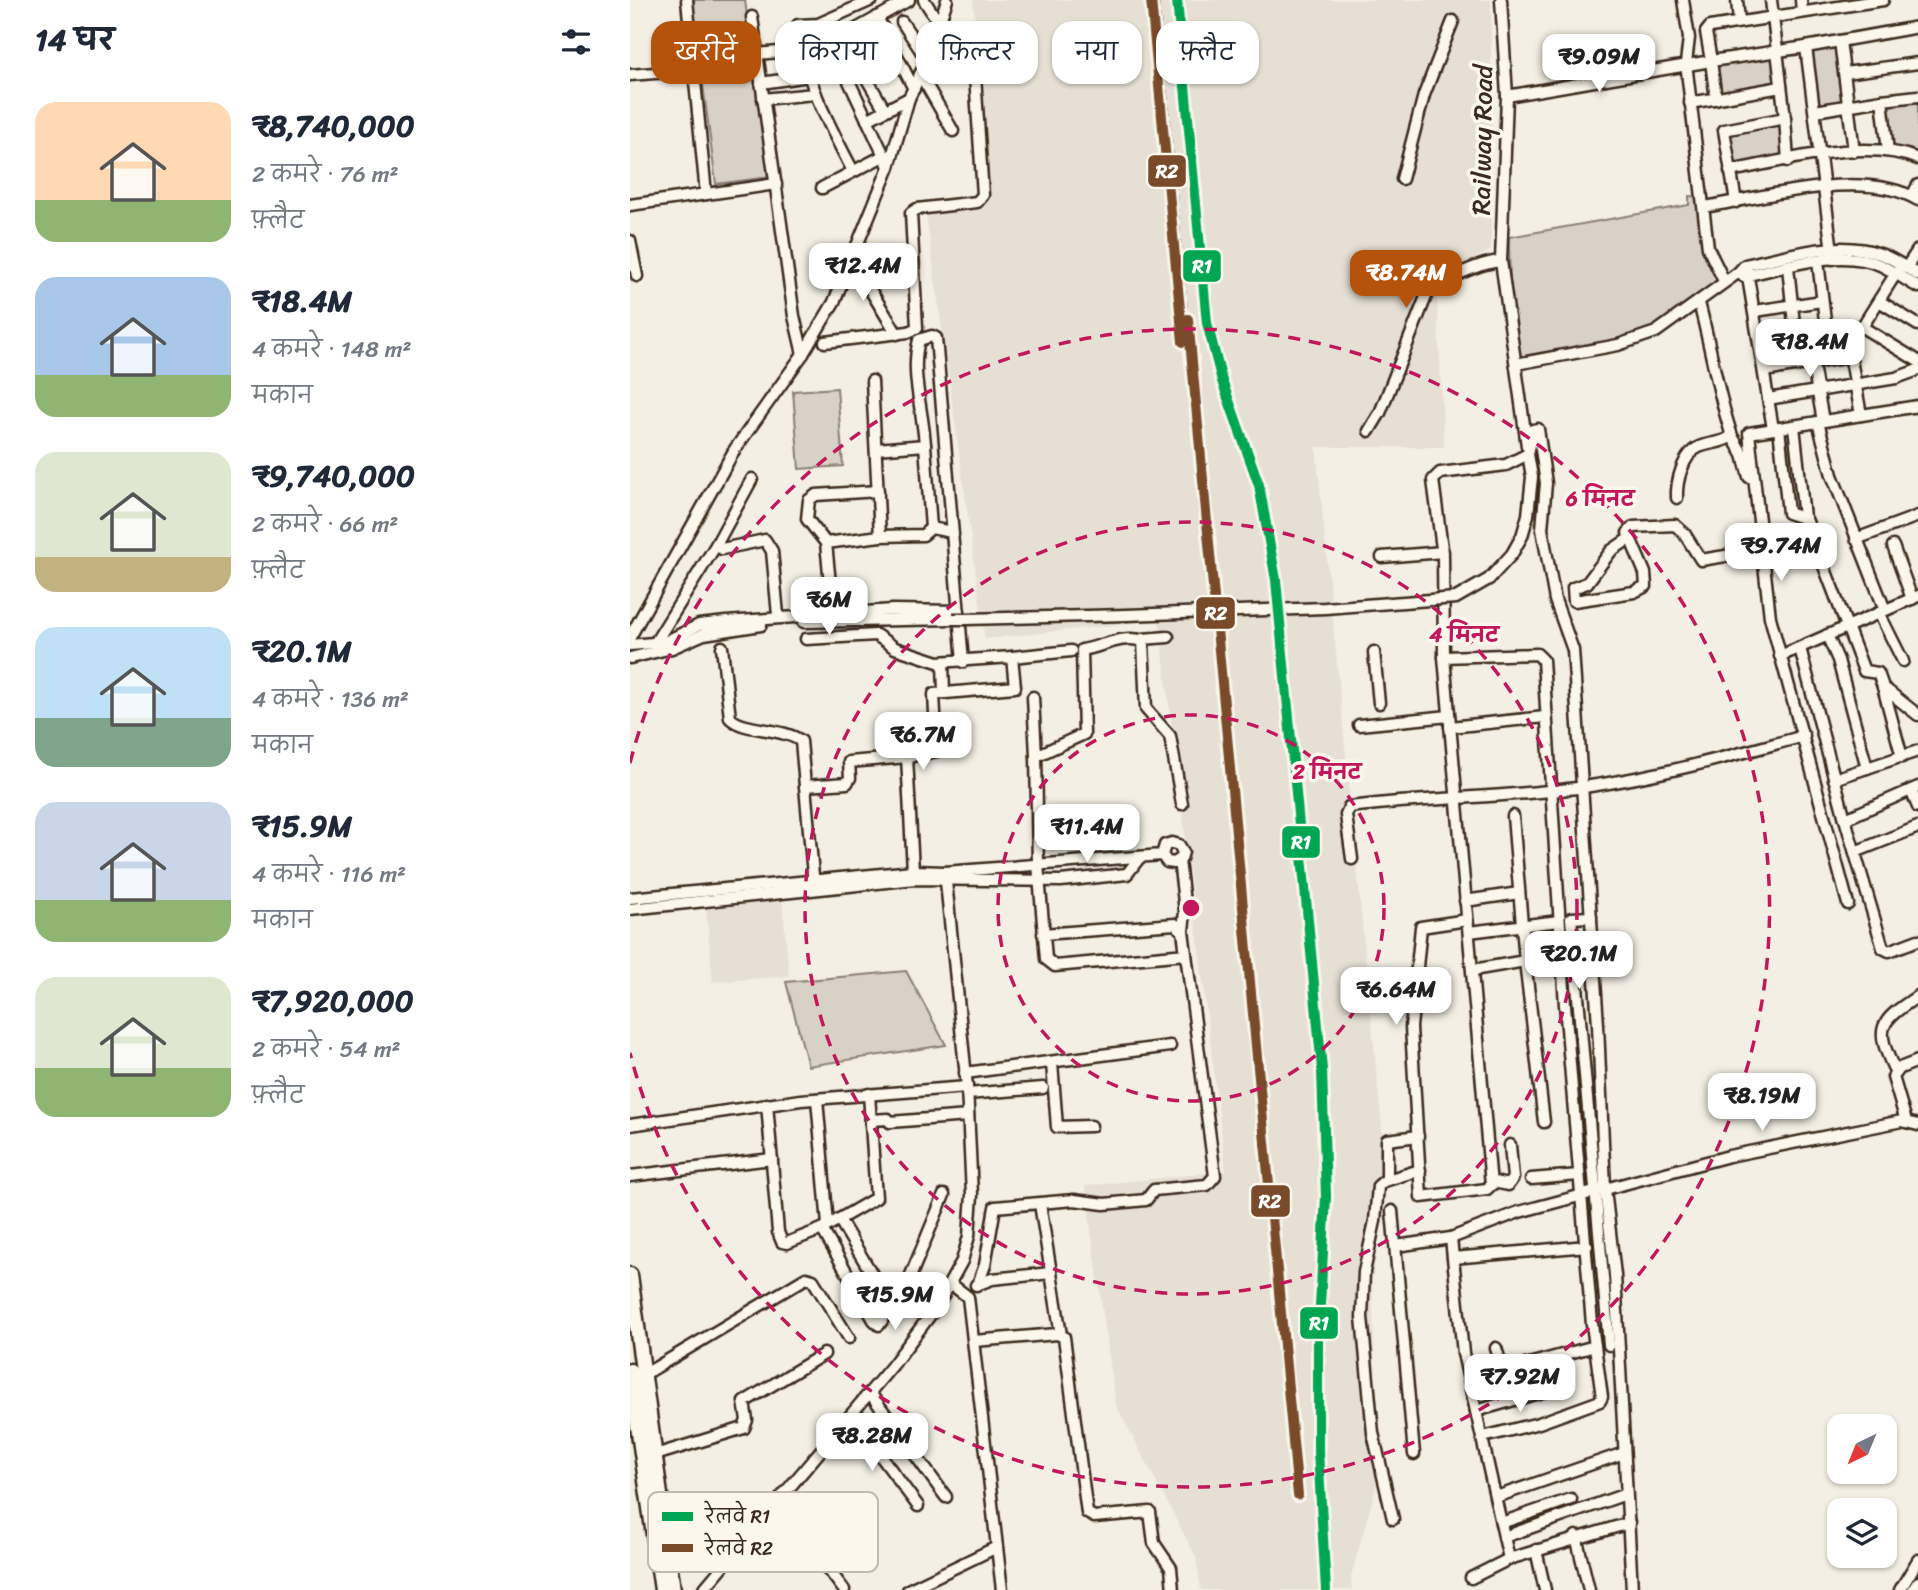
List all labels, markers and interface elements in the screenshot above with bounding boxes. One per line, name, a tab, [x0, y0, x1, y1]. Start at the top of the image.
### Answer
text: 14 घर	[35, 13, 114, 67]
chip: खरीदें	[651, 21, 761, 84]
chip: किराया	[775, 21, 902, 84]
chip: फ़िल्टर	[916, 21, 1038, 84]
chip: नया	[1052, 21, 1142, 84]
chip: फ़्लैट	[1156, 21, 1259, 84]
icon: filters	[557, 23, 595, 61]
pin: ₹9.09M	[1542, 34, 1656, 94]
text: ₹9.09M	[1558, 36, 1640, 77]
street label: Railway Road	[1458, 62, 1506, 216]
text: ₹8,740,000	[252, 99, 415, 153]
icon: home	[91, 130, 175, 214]
text: 2 कमरे · 76 m²	[252, 154, 398, 195]
line badge: R2	[1147, 154, 1187, 188]
text: R2	[1155, 155, 1178, 188]
text: फ़्लैट	[252, 200, 304, 241]
pin: ₹12.4M	[806, 244, 920, 303]
text: ₹12.4M	[825, 245, 901, 286]
line badge: R1	[1182, 249, 1222, 283]
text: R1	[1191, 250, 1212, 283]
pin: ₹8.74M	[1349, 250, 1463, 310]
text: ₹8.74M	[1366, 252, 1446, 293]
text: ₹18.4M	[252, 274, 352, 328]
icon: home	[91, 305, 175, 389]
pin: ₹18.4M	[1753, 320, 1867, 379]
text: ₹18.4M	[1772, 321, 1848, 362]
text: 4 कमरे · 148 m²	[252, 329, 411, 370]
text: मकान	[252, 375, 313, 416]
text: ₹9,740,000	[252, 449, 415, 503]
icon: home	[91, 480, 175, 564]
text: 6 मिनट	[1565, 480, 1636, 518]
text: 2 कमरे · 66 m²	[252, 504, 398, 545]
pin: ₹9.74M	[1724, 524, 1838, 583]
text: ₹9.74M	[1741, 525, 1821, 566]
text: फ़्लैट	[252, 550, 304, 591]
pin: ₹6M	[795, 578, 863, 637]
text: ₹6M	[807, 579, 851, 620]
line badge: R2	[1195, 596, 1236, 630]
text: R2	[1204, 597, 1227, 630]
text: 4 मिनट	[1428, 616, 1501, 654]
text: ₹20.1M	[252, 624, 351, 678]
icon: home	[91, 655, 175, 739]
text: 4 कमरे · 136 m²	[252, 679, 409, 720]
pin: ₹6.7M	[874, 712, 972, 772]
text: ₹6.7M	[891, 714, 955, 755]
text: मकान	[252, 725, 313, 766]
text: 2 मिनट	[1292, 753, 1363, 791]
text: ₹15.9M	[252, 799, 352, 853]
pin: ₹11.4M	[1030, 804, 1144, 864]
text: ₹11.4M	[1051, 806, 1123, 847]
line badge: R1	[1281, 825, 1321, 859]
text: R1	[1290, 826, 1311, 859]
icon: home	[91, 830, 175, 914]
text: 4 कमरे · 116 m²	[252, 854, 406, 895]
centre of rings	[1179, 896, 1203, 920]
text: मकान	[252, 900, 313, 941]
pin: ₹20.1M	[1522, 932, 1636, 991]
text: ₹20.1M	[1541, 933, 1617, 974]
pin: ₹6.64M	[1339, 968, 1453, 1027]
text: ₹6.64M	[1356, 969, 1436, 1010]
text: ₹7,920,000	[252, 974, 414, 1028]
icon: home	[91, 1005, 175, 1089]
text: 2 कमरे · 54 m²	[252, 1029, 401, 1070]
pin: ₹8.19M	[1705, 1074, 1819, 1133]
text: फ़्लैट	[252, 1075, 304, 1116]
text: ₹8.19M	[1724, 1075, 1800, 1116]
line badge: R2	[1250, 1184, 1291, 1218]
text: R2	[1258, 1185, 1281, 1218]
pin: ₹15.9M	[838, 1272, 952, 1332]
text: ₹15.9M	[857, 1274, 933, 1315]
line badge: R1	[1299, 1306, 1339, 1340]
text: R1	[1308, 1307, 1329, 1340]
pin: ₹7.92M	[1463, 1354, 1577, 1414]
text: ₹7.92M	[1480, 1356, 1560, 1397]
pin: ₹8.28M	[815, 1414, 929, 1473]
north arrow	[1827, 1414, 1897, 1484]
map controls	[1827, 1414, 1897, 1568]
text: ₹8.28M	[832, 1415, 912, 1456]
legend	[648, 1492, 878, 1572]
button: layers	[1827, 1498, 1897, 1568]
text: रेलवे R1	[704, 1500, 770, 1533]
text: रेलवे R2	[704, 1532, 773, 1565]

